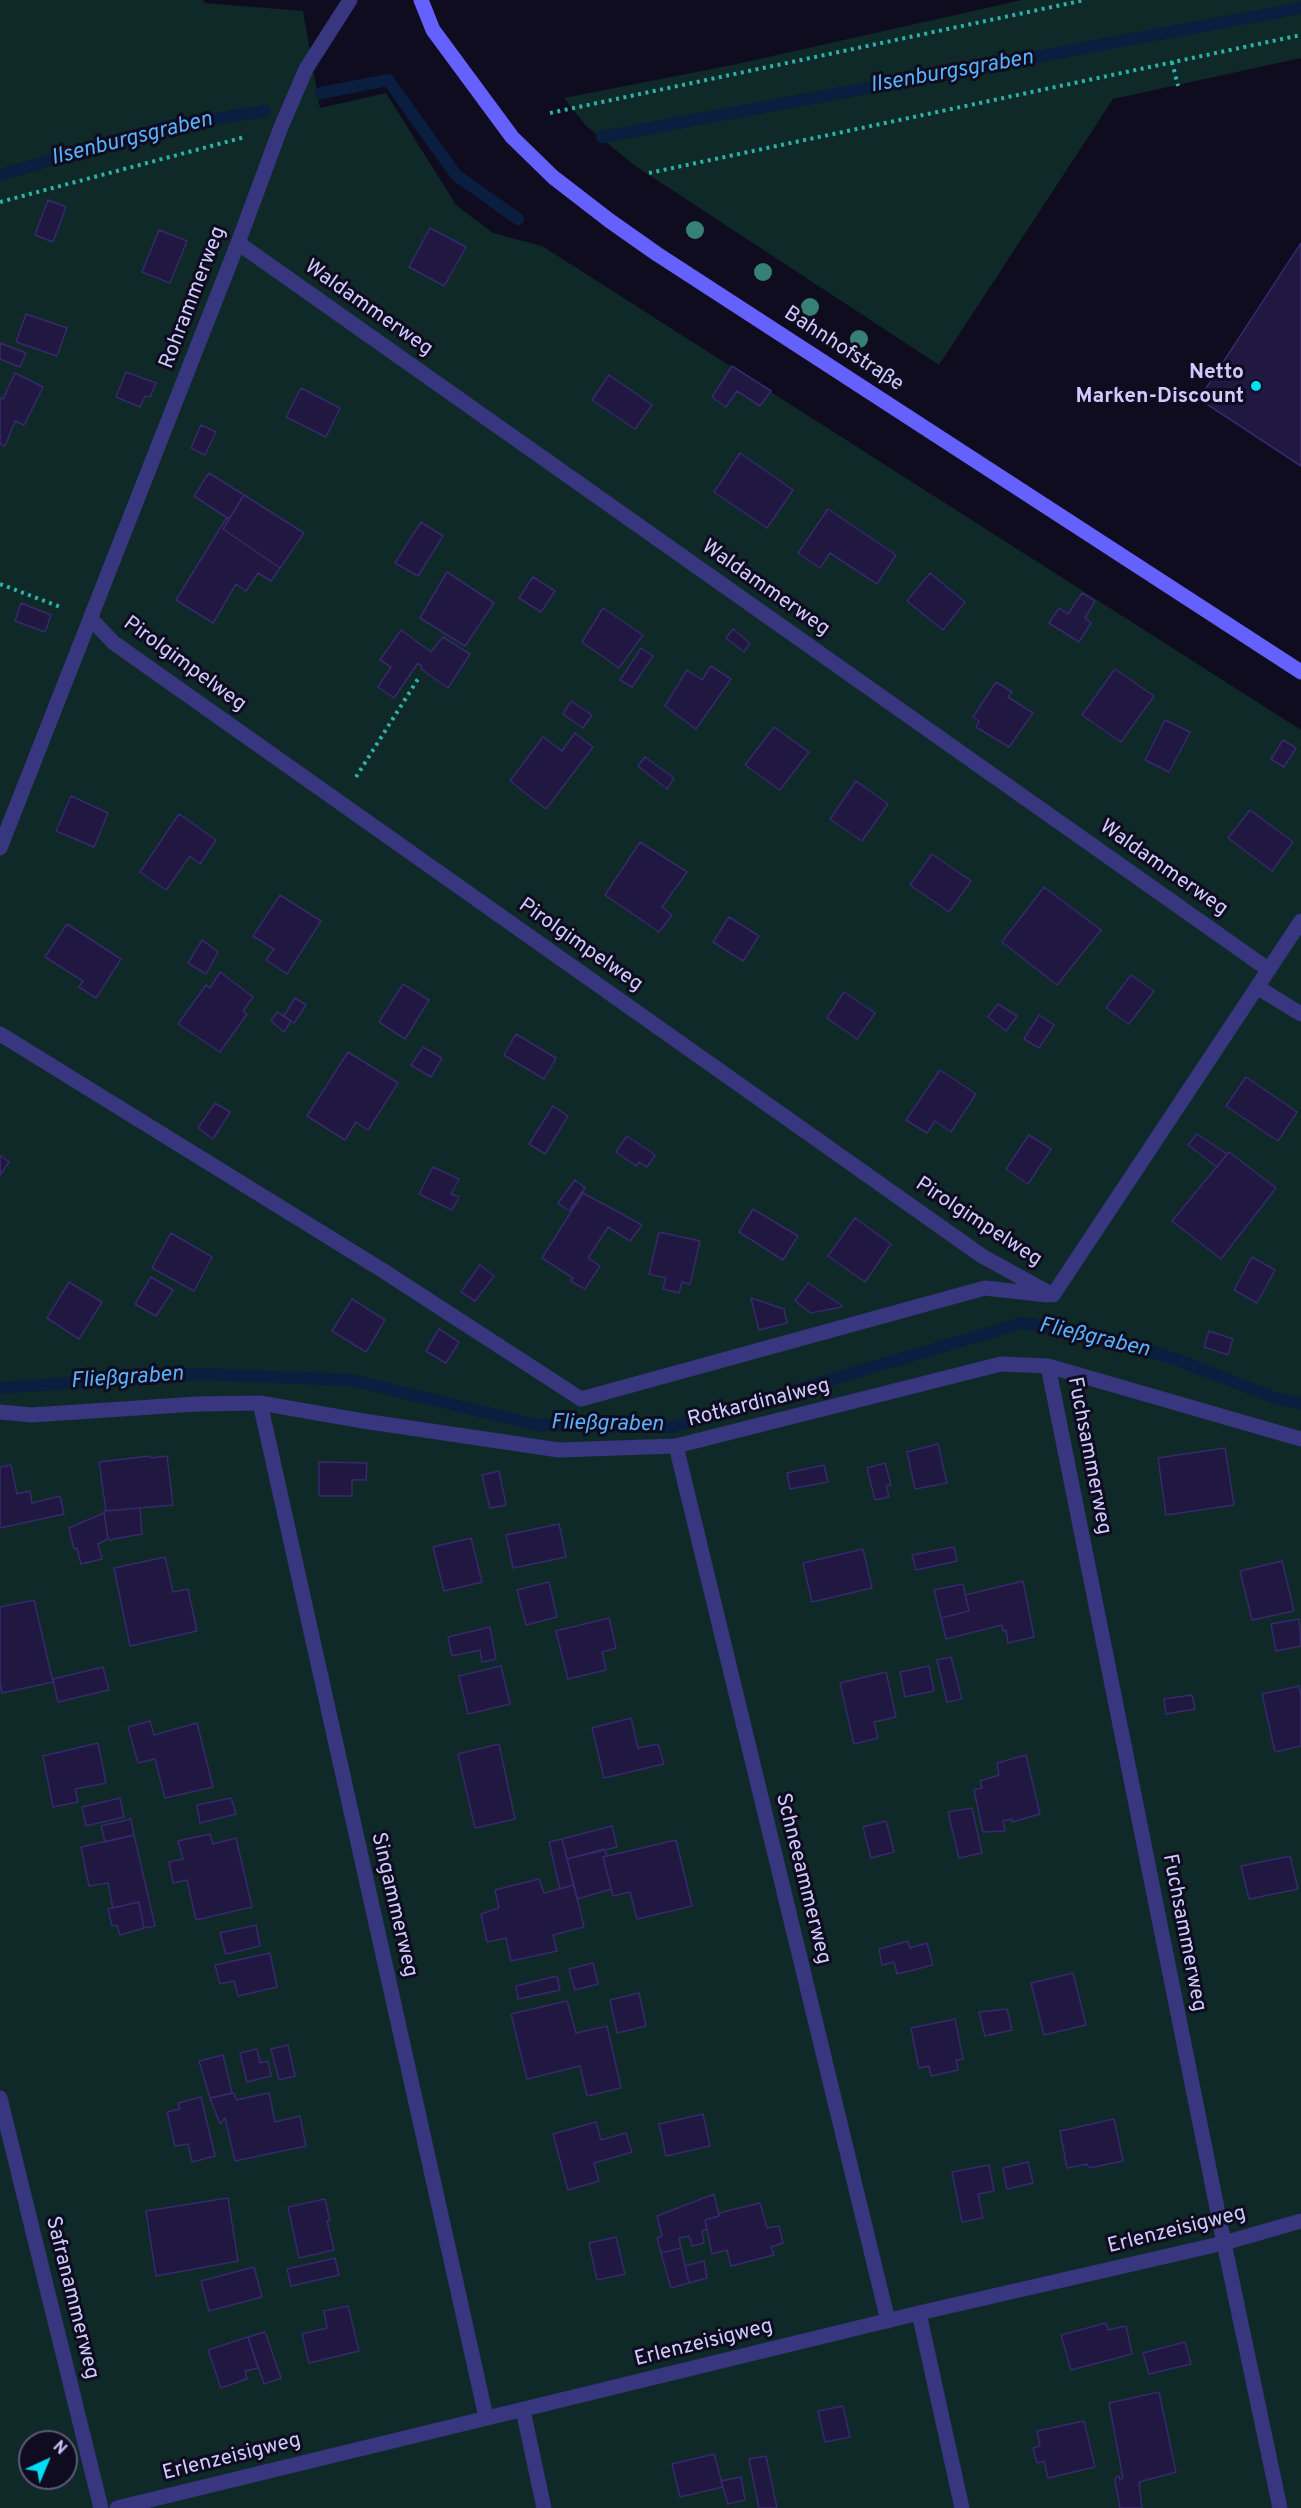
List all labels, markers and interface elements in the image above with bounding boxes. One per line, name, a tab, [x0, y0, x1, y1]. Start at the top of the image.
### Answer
water label: Ilsenburgsgraben	[869, 46, 1035, 100]
water label: Ilsenburgsgraben	[49, 107, 215, 173]
street label: Rohrammerweg	[155, 223, 233, 373]
street label: Waldammerweg	[299, 255, 437, 363]
street label: Bahnhofstraße	[778, 302, 908, 398]
place label: Netto Marken-Discount	[1075, 361, 1244, 411]
marker: Netto Marken-Discount	[1249, 379, 1263, 393]
street label: Waldammerweg	[696, 535, 834, 643]
street label: Pirolgimpelweg	[118, 612, 250, 718]
street label: Waldammerweg	[1094, 815, 1232, 923]
street label: Pirolgimpelweg	[513, 894, 647, 998]
street label: Pirolgimpelweg	[910, 1173, 1046, 1273]
water label: Fließgraben	[1036, 1313, 1152, 1365]
water label: Fließgraben	[70, 1362, 184, 1396]
street label: Rotkardinalweg	[685, 1374, 833, 1434]
street label: Fuchsammerweg	[1060, 1375, 1116, 1537]
water label: Fließgraben	[550, 1411, 664, 1439]
street label: Schneeammerweg	[769, 1791, 835, 1967]
street label: Singammerweg	[364, 1830, 422, 1980]
street label: Fuchsammerweg	[1155, 1852, 1211, 2014]
street label: Erlenzeisigweg	[1105, 2202, 1249, 2260]
street label: Safranammerweg	[39, 2214, 103, 2382]
street label: Erlenzeisigweg	[632, 2315, 776, 2373]
street label: Erlenzeisigweg	[160, 2429, 304, 2487]
north arrow	[18, 2430, 78, 2490]
text: N	[48, 2437, 70, 2460]

